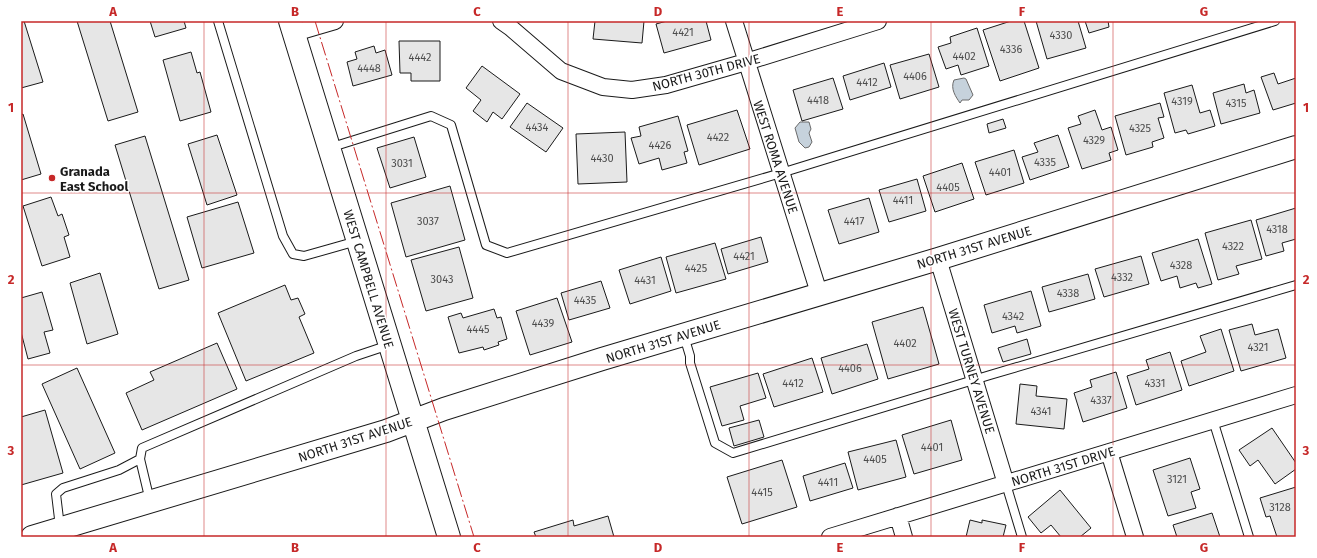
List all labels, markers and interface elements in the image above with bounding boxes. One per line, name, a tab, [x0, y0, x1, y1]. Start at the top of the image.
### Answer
text: A	[108, 4, 117, 19]
text: B	[291, 4, 299, 19]
text: C	[473, 4, 481, 19]
text: D	[654, 4, 663, 19]
text: E	[837, 4, 844, 19]
text: F	[1019, 4, 1026, 19]
text: G	[1200, 4, 1208, 19]
house number: 4421	[672, 26, 694, 39]
house number: 4330	[1050, 29, 1072, 42]
house number: 4336	[1000, 43, 1022, 56]
house number: 4402	[952, 50, 976, 63]
house number: 4442	[409, 51, 431, 64]
street label: NORTH 30TH DRIVE	[651, 51, 762, 94]
house number: 4448	[357, 62, 381, 75]
house number: 4406	[903, 70, 927, 83]
house number: 4412	[856, 76, 878, 89]
house number: 4418	[807, 94, 829, 107]
house number: 4319	[1171, 95, 1193, 108]
house number: 4315	[1225, 97, 1247, 110]
street label: WEST ROMA AVENUE	[750, 99, 801, 216]
text: 1	[8, 100, 14, 115]
text: 1	[1303, 100, 1309, 115]
house number: 4434	[526, 121, 549, 134]
house number: 4325	[1129, 122, 1151, 135]
house number: 4422	[707, 131, 729, 144]
house number: 4329	[1083, 134, 1105, 147]
house number: 4426	[649, 139, 672, 152]
house number: 4430	[590, 152, 614, 165]
house number: 4335	[1034, 156, 1057, 169]
house number: 3031	[391, 157, 413, 170]
place label: Granada East School	[60, 164, 128, 194]
house number: 4401	[989, 166, 1011, 179]
marker: Granada East School	[47, 173, 57, 183]
house number: 4405	[936, 181, 960, 194]
house number: 4411	[893, 194, 913, 207]
street label: WEST CAMPBELL AVENUE	[340, 208, 397, 350]
house number: 3037	[417, 215, 439, 228]
house number: 4417	[844, 215, 864, 228]
street label: NORTH 31ST AVENUE	[915, 223, 1033, 272]
house number: 4318	[1266, 223, 1288, 236]
house number: 4322	[1222, 240, 1244, 253]
house number: 4421	[733, 250, 755, 263]
house number: 4328	[1170, 259, 1192, 272]
house number: 4425	[685, 262, 708, 275]
house number: 4332	[1111, 271, 1133, 284]
text: 2	[8, 272, 15, 287]
text: 2	[1303, 272, 1310, 287]
house number: 3043	[431, 273, 453, 286]
house number: 4431	[634, 274, 656, 287]
house number: 4338	[1057, 287, 1079, 300]
house number: 4435	[574, 294, 597, 307]
street label: WEST TURNEY AVENUE	[945, 307, 998, 436]
house number: 4342	[1002, 310, 1024, 323]
house number: 4439	[532, 317, 555, 330]
street label: NORTH 31ST AVENUE	[604, 317, 722, 366]
house number: 4445	[467, 323, 490, 336]
house number: 4402	[893, 337, 917, 350]
house number: 4321	[1248, 341, 1268, 354]
house number: 4406	[838, 362, 862, 375]
house number: 4412	[782, 377, 804, 390]
house number: 4331	[1144, 377, 1166, 390]
house number: 4337	[1090, 394, 1112, 407]
house number: 4341	[1030, 405, 1052, 418]
street label: NORTH 31ST AVENUE	[296, 414, 414, 465]
house number: 4401	[921, 441, 943, 454]
text: 3	[7, 443, 15, 458]
text: 3	[1302, 443, 1310, 458]
street label: NORTH 31ST DRIVE	[1010, 444, 1117, 489]
house number: 4405	[863, 453, 887, 466]
house number: 3121	[1167, 473, 1187, 486]
house number: 4411	[818, 476, 838, 489]
house number: 4415	[751, 486, 773, 499]
house number: 3128	[1269, 501, 1291, 514]
text: A	[108, 540, 117, 555]
text: B	[291, 540, 299, 555]
text: C	[473, 540, 481, 555]
text: D	[654, 540, 663, 555]
text: E	[837, 540, 844, 555]
text: F	[1019, 540, 1026, 555]
text: G	[1200, 540, 1208, 555]

